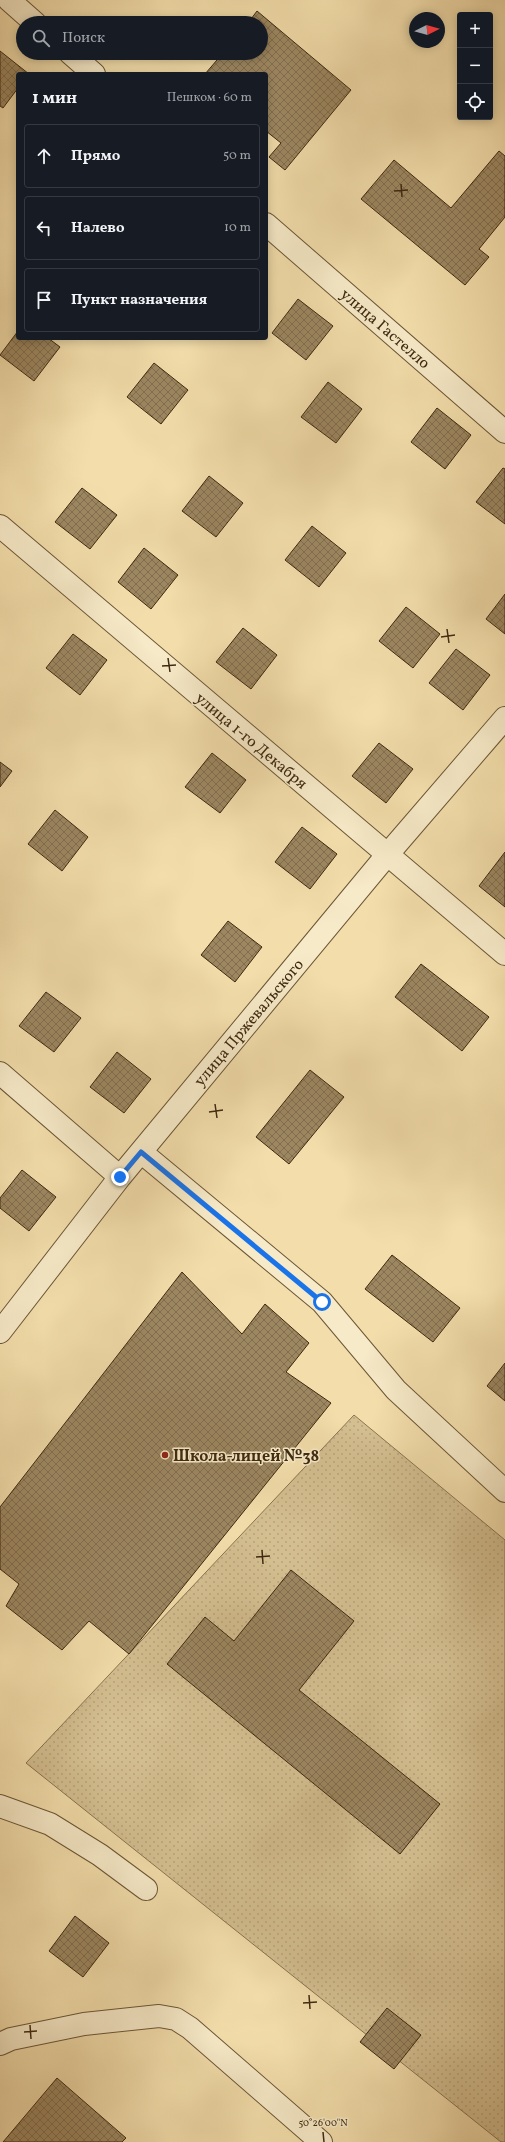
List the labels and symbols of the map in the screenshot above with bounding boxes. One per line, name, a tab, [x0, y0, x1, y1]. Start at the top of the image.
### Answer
north arrow	[409, 12, 445, 48]
street label: улица Гастелло	[335, 284, 434, 375]
street label: улица 1-го Декабря	[190, 688, 312, 795]
street label: улица Пржевальского	[190, 955, 310, 1092]
route end	[111, 1168, 129, 1186]
route start	[313, 1293, 331, 1311]
place label: Школа-лицей №38	[173, 1446, 319, 1468]
marker: Школа-лицей №38	[160, 1450, 170, 1460]
text: 50°26'00"N	[298, 2116, 348, 2130]

